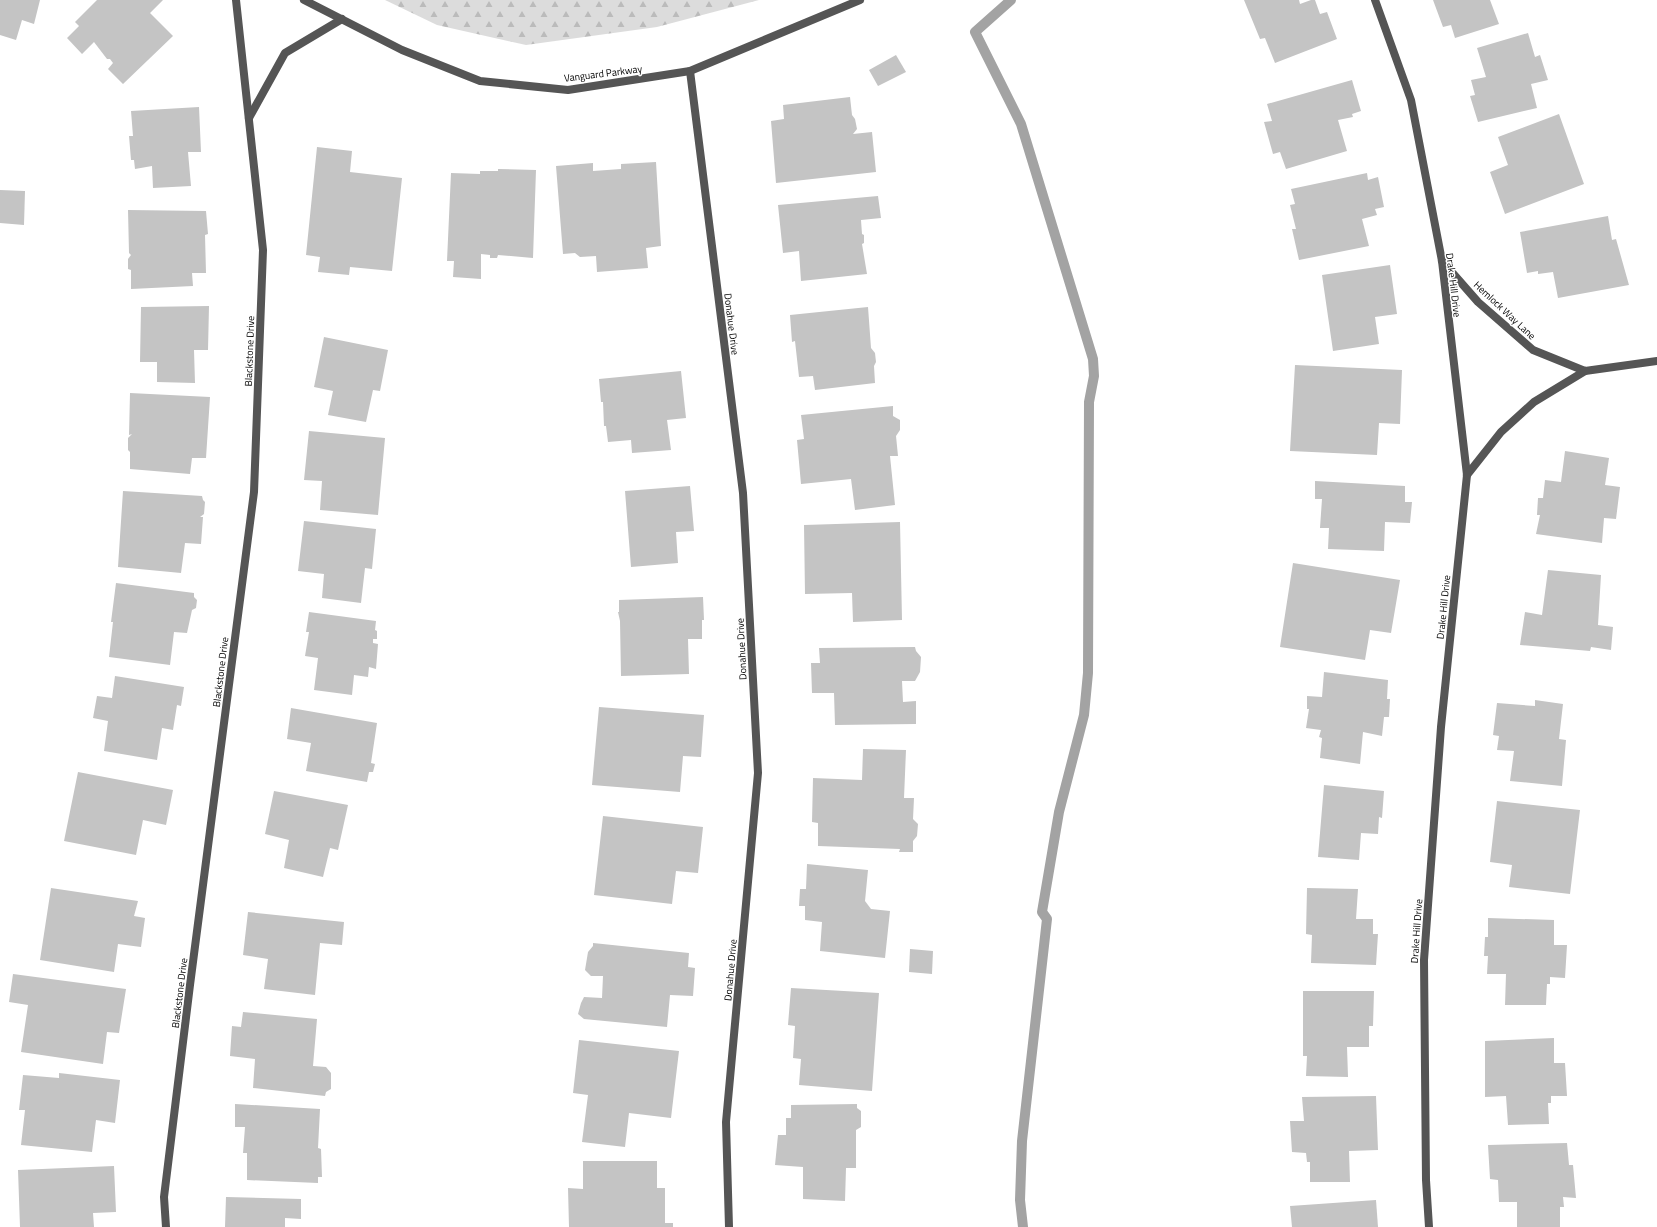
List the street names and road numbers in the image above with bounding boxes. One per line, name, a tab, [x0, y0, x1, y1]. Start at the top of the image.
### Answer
street label: Vanguard Parkway	[563, 61, 643, 86]
street label: Drake Hill Drive	[1442, 252, 1465, 318]
street label: Hemlock Way Lane	[1470, 278, 1539, 343]
street label: Donahue Drive	[720, 292, 743, 356]
street label: Blackstone Drive	[241, 315, 258, 387]
street label: Drake Hill Drive	[1433, 574, 1454, 640]
street label: Donahue Drive	[732, 618, 751, 680]
street label: Blackstone Drive	[209, 636, 232, 708]
street label: Drake Hill Drive	[1407, 898, 1426, 964]
street label: Donahue Drive	[720, 939, 741, 1002]
street label: Blackstone Drive	[168, 957, 191, 1029]

